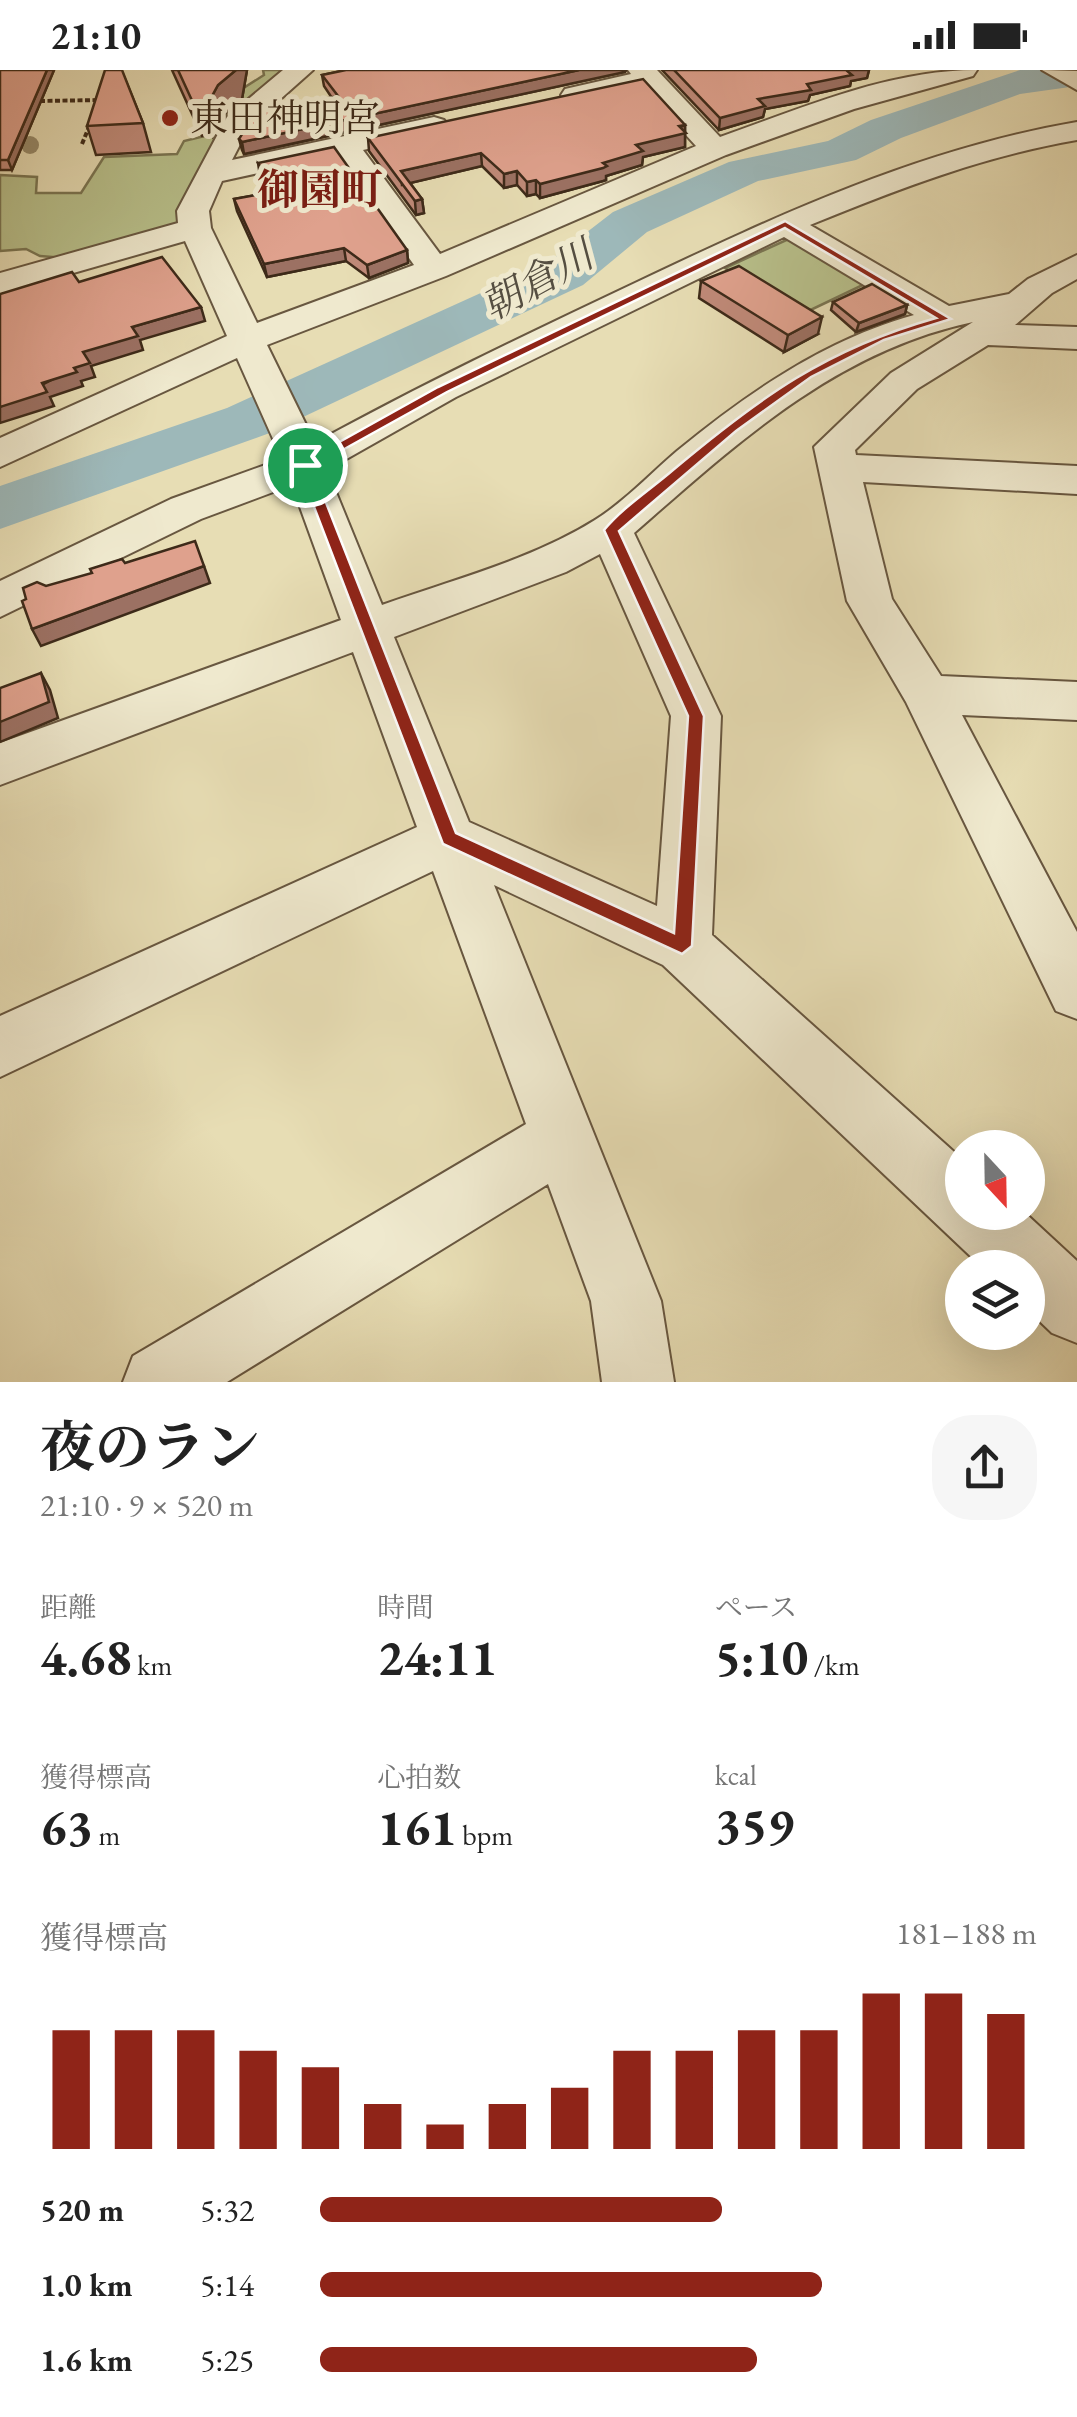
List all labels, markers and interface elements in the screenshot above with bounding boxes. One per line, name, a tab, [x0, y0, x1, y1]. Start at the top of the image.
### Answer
text: 21:10	[50, 11, 141, 60]
place label: 東田神明宮	[190, 93, 380, 142]
marker: 東田神明宮	[159, 107, 181, 129]
district label: 御園町	[257, 162, 383, 217]
water label: 朝倉川	[472, 226, 606, 332]
pin	[263, 423, 348, 508]
icon: arrive	[278, 438, 333, 493]
north arrow	[945, 1130, 1045, 1230]
map controls	[945, 1130, 1045, 1350]
button: layers	[945, 1250, 1045, 1350]
text: 夜のラン	[40, 1411, 260, 1482]
button: share	[932, 1415, 1037, 1520]
text: 21:10 · 9 × 520 m	[40, 1484, 253, 1526]
text: 距離	[40, 1589, 96, 1625]
text: 時間	[377, 1589, 433, 1625]
text: ペース	[715, 1589, 797, 1625]
text: 4.68	[40, 1625, 132, 1690]
text: 24:11	[377, 1625, 497, 1690]
text: 5:10	[715, 1625, 808, 1690]
text: km	[132, 1647, 172, 1683]
text: /km	[808, 1647, 860, 1683]
text: kcal	[715, 1757, 757, 1793]
text: 獲得標高	[40, 1759, 152, 1795]
text: 心拍数	[377, 1759, 461, 1795]
text: 359	[715, 1793, 794, 1858]
text: 63	[40, 1795, 93, 1860]
text: 161	[377, 1795, 457, 1860]
text: m	[93, 1817, 120, 1853]
text: bpm	[457, 1817, 513, 1853]
text: 181–188 m	[896, 1912, 1037, 1954]
text: 獲得標高	[40, 1917, 168, 1959]
text: 520 m	[40, 2189, 124, 2231]
text: 5:32	[200, 2189, 254, 2231]
text: 1.0 km	[40, 2264, 133, 2306]
text: 5:14	[200, 2264, 254, 2306]
text: 1.6 km	[40, 2339, 133, 2381]
text: 5:25	[200, 2339, 254, 2381]

